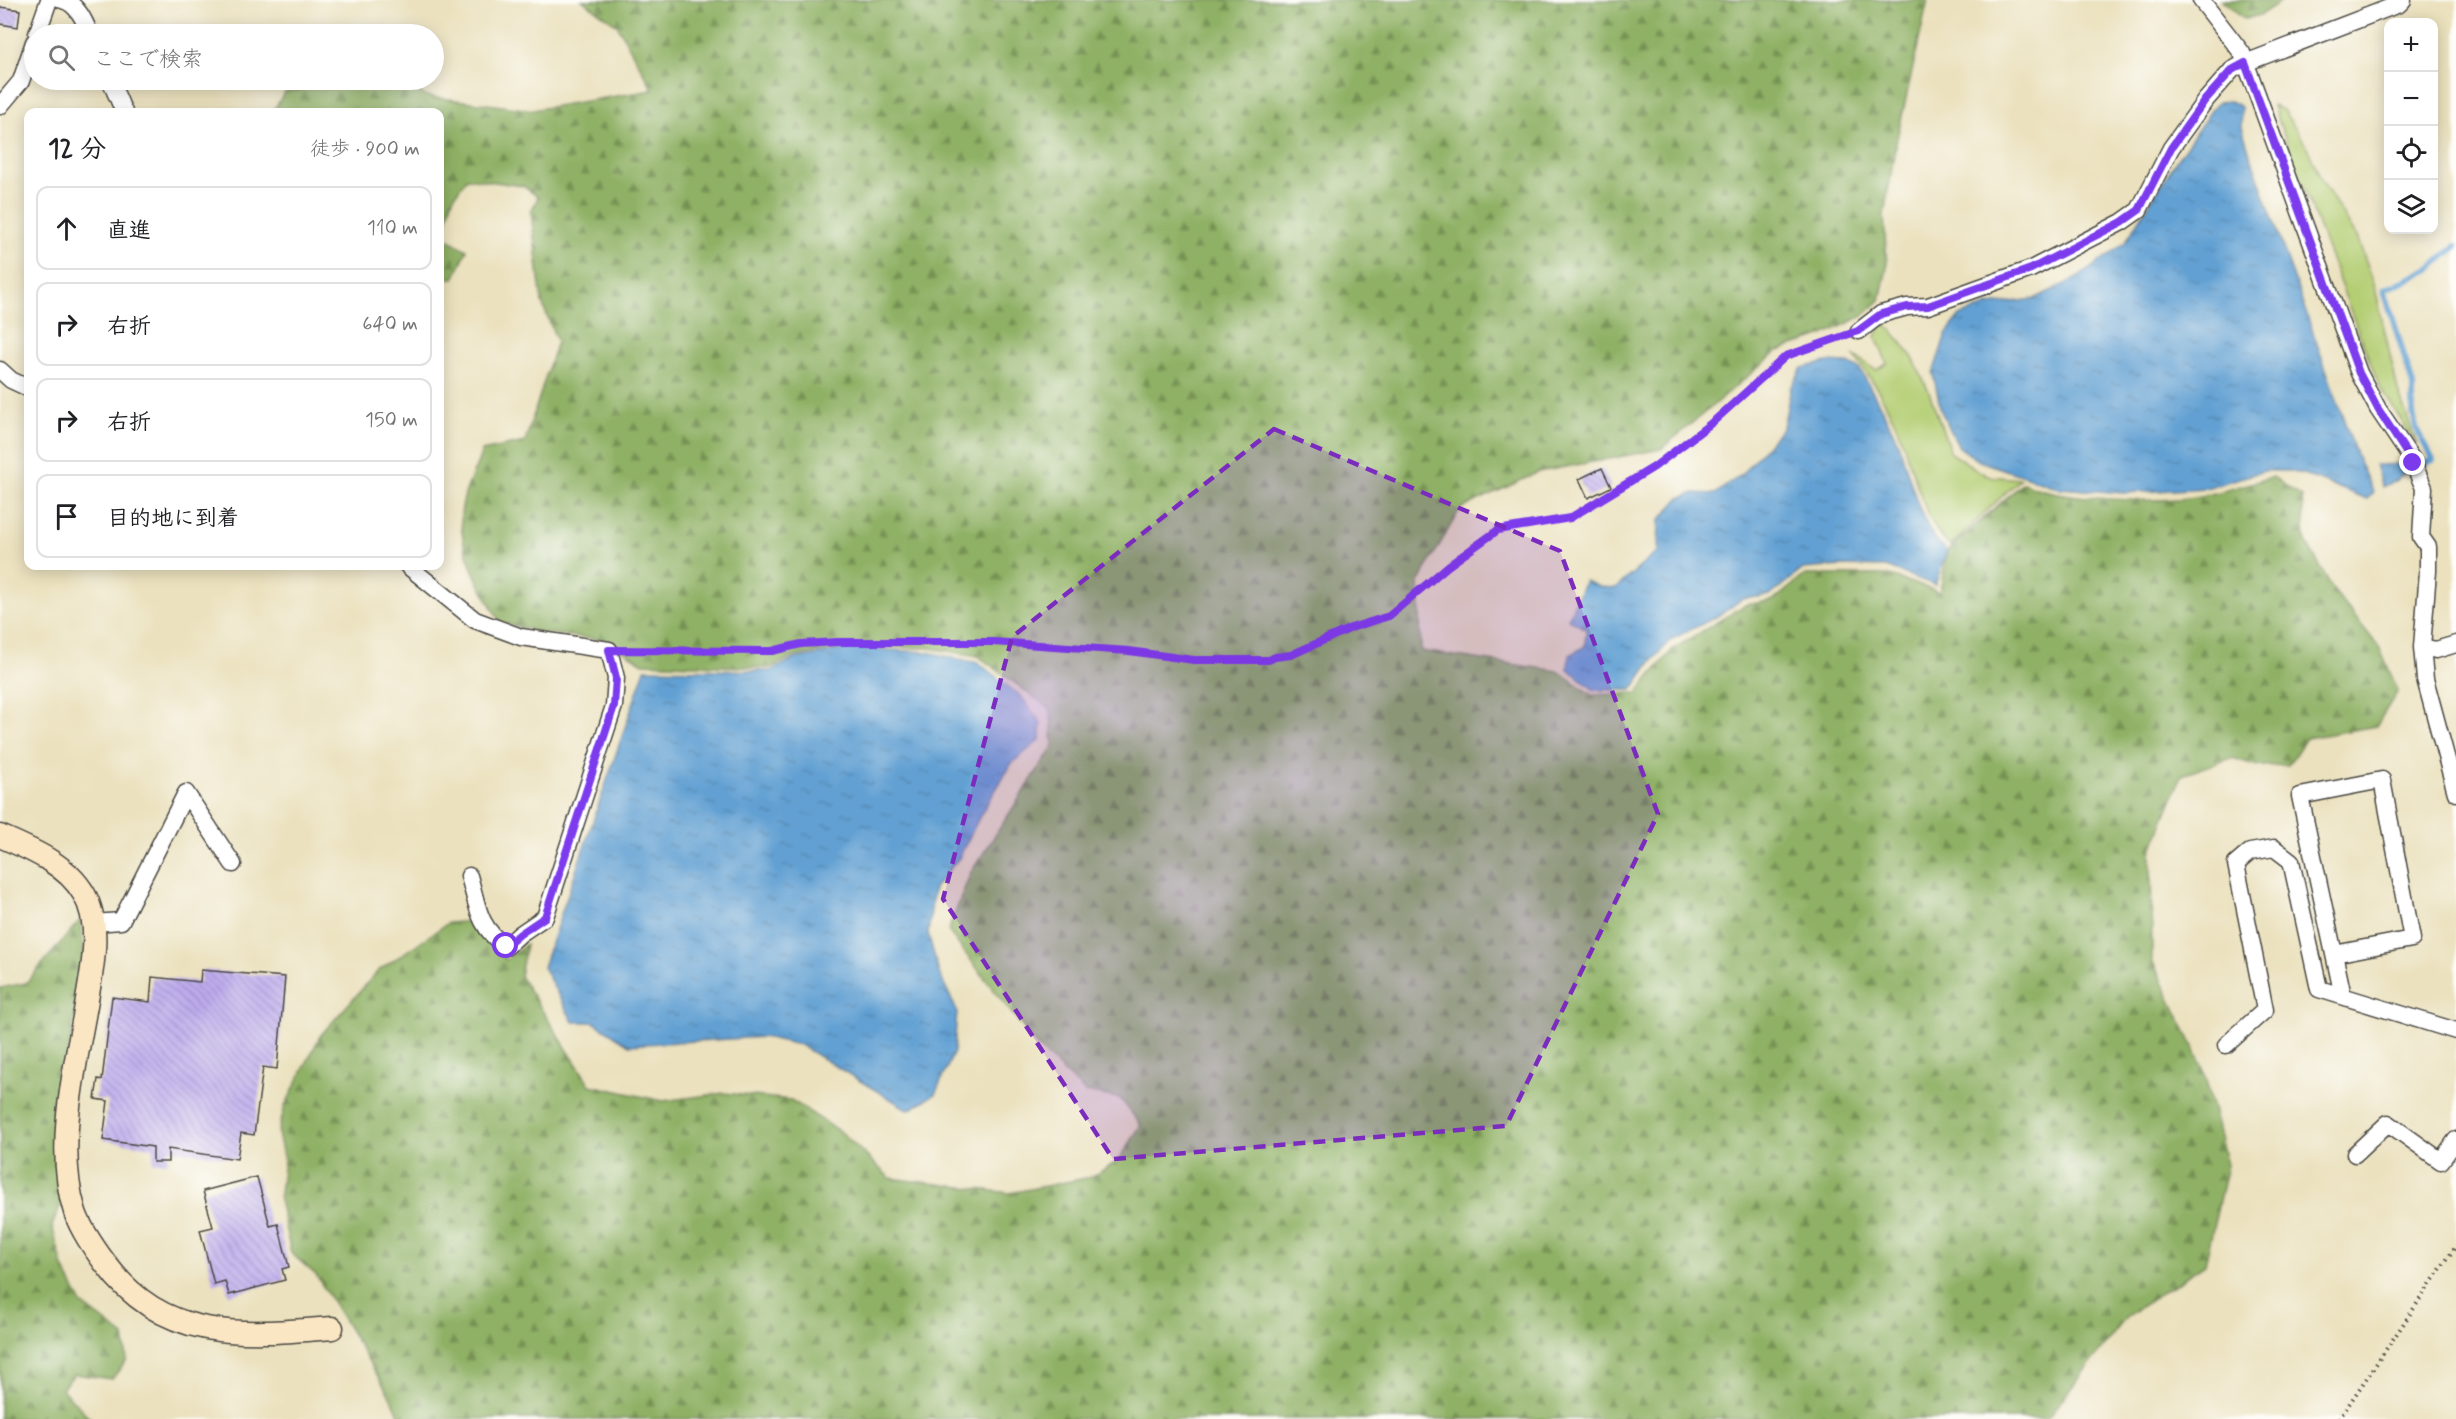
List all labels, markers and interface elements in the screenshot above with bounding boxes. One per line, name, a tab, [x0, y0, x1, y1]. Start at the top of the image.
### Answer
map controls	[2384, 18, 2438, 234]
button: +	[2384, 18, 2438, 72]
search box	[24, 24, 444, 90]
icon: search	[45, 41, 78, 74]
text: ここで検索	[93, 46, 203, 74]
button: −	[2384, 72, 2438, 126]
button: locate	[2384, 126, 2438, 180]
text: 12 分	[48, 133, 106, 167]
text: 徒歩 · 900 m	[310, 136, 420, 163]
button: layers	[2384, 180, 2438, 234]
icon: ahead	[50, 212, 83, 245]
text: 110 m	[367, 215, 418, 242]
text: 直進	[107, 217, 151, 245]
icon: right	[50, 308, 83, 341]
text: 640 m	[362, 311, 418, 338]
text: 右折	[107, 313, 151, 341]
icon: right	[50, 404, 83, 437]
text: 150 m	[365, 407, 418, 434]
text: 右折	[107, 409, 151, 437]
route end	[2399, 449, 2425, 475]
icon: arrive	[50, 500, 83, 533]
text: 目的地に到着	[107, 505, 239, 533]
route start	[492, 932, 518, 958]

